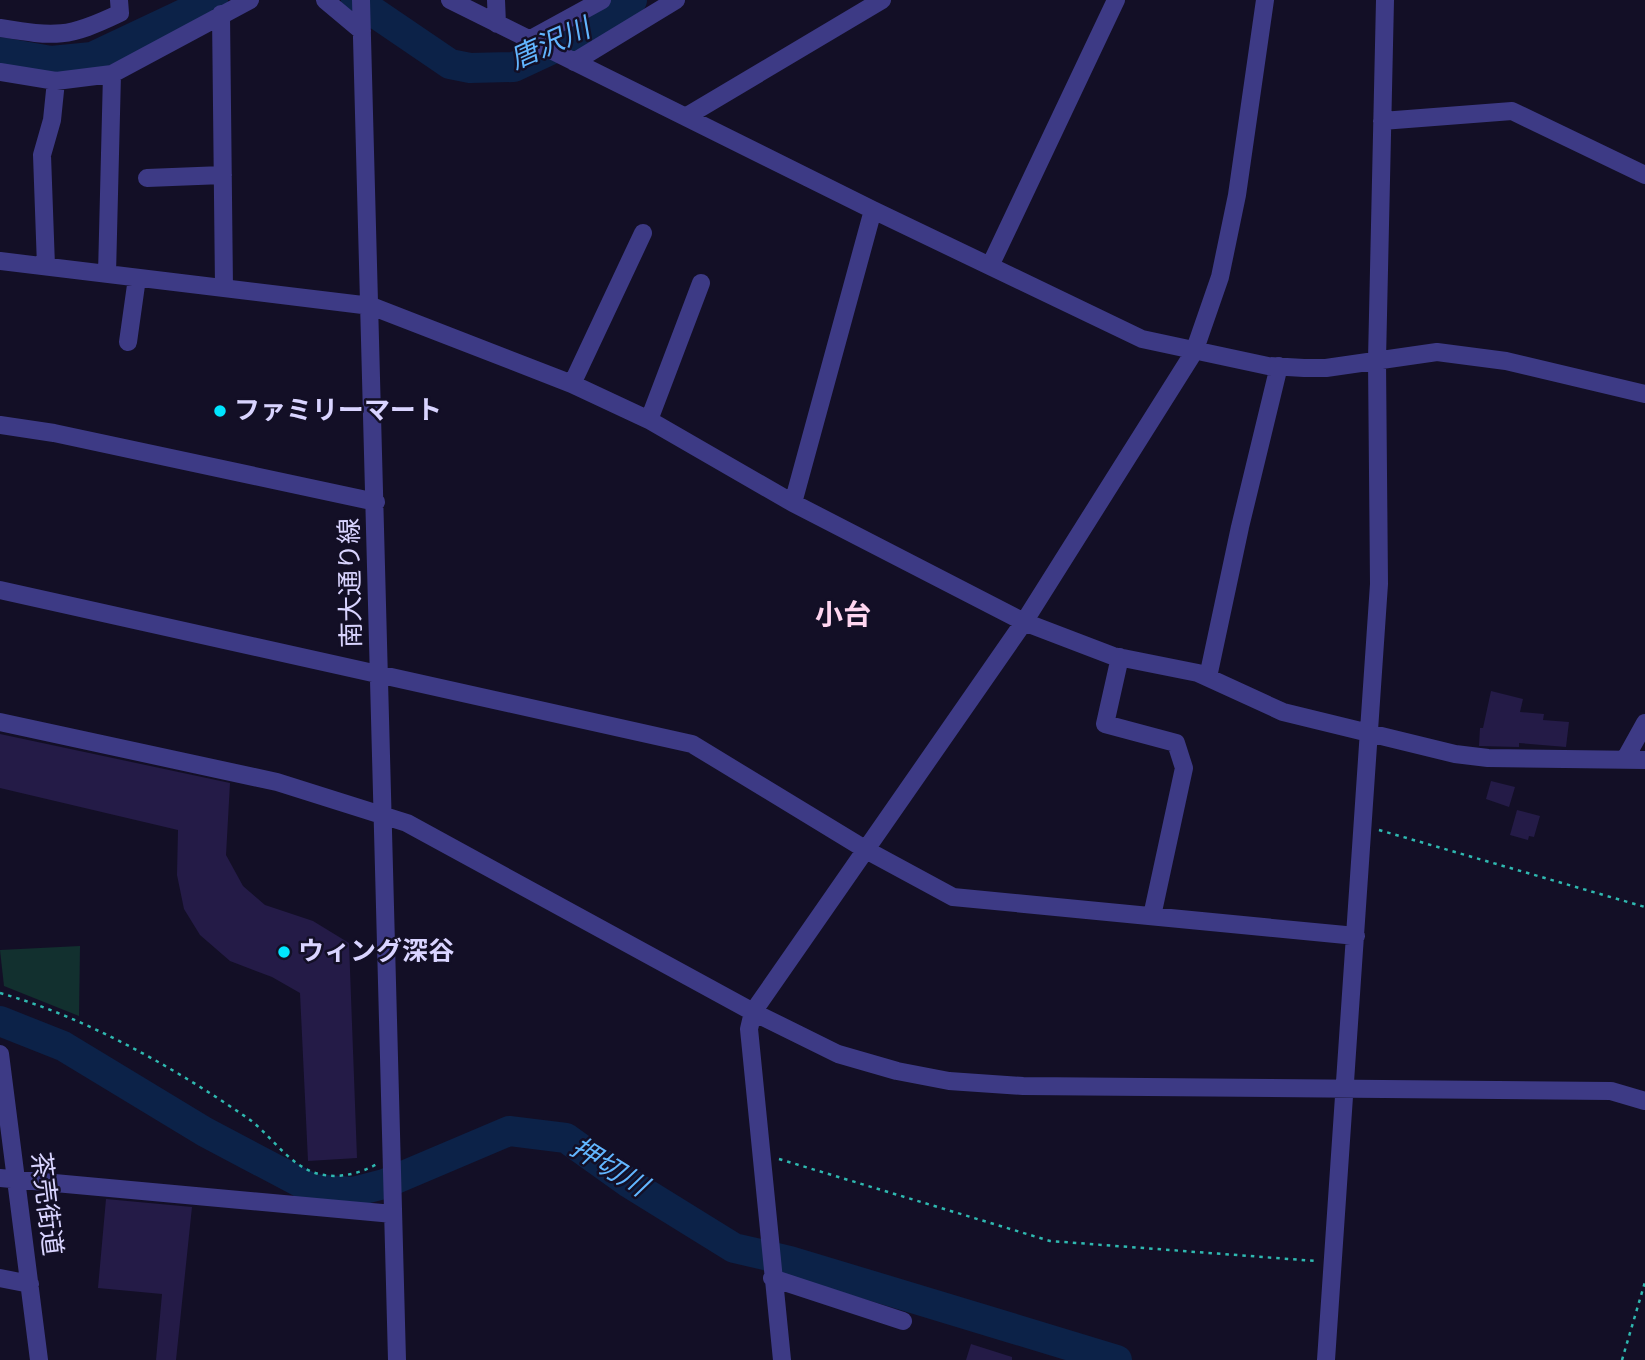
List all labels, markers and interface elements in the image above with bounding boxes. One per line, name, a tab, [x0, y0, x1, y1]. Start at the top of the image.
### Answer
water label: 唐沢川	[505, 10, 598, 77]
place label: ファミリーマート	[234, 395, 442, 427]
marker: ファミリーマート	[212, 403, 228, 419]
street label: 南大通り線	[334, 518, 368, 648]
district label: 小台	[815, 598, 871, 632]
place label: ウィング深谷	[298, 936, 454, 968]
marker: ウィング深谷	[276, 944, 292, 960]
water label: 押切川	[564, 1130, 656, 1205]
street label: 茶売街道	[24, 1150, 68, 1258]

